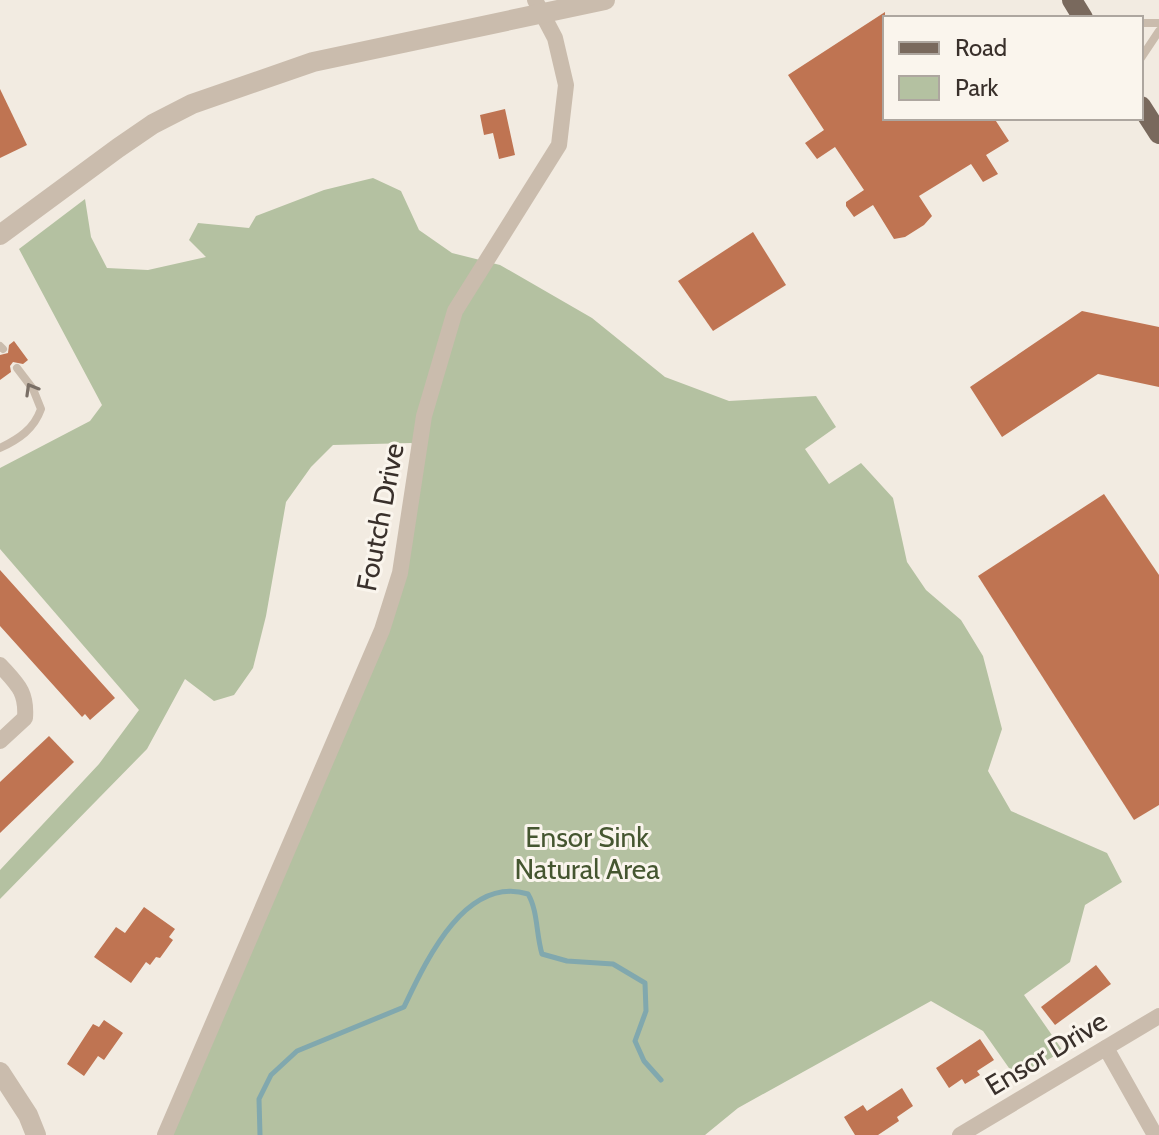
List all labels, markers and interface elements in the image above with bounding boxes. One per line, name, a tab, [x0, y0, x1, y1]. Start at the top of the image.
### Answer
legend	[883, 16, 1143, 120]
text: Road	[955, 33, 1007, 62]
text: Park	[955, 73, 998, 102]
one-way arrow	[25, 383, 41, 398]
street label: Foutch Drive	[349, 440, 411, 594]
park label: Ensor Sink Natural Area	[514, 820, 660, 886]
street label: Ensor Drive	[979, 1003, 1113, 1103]

